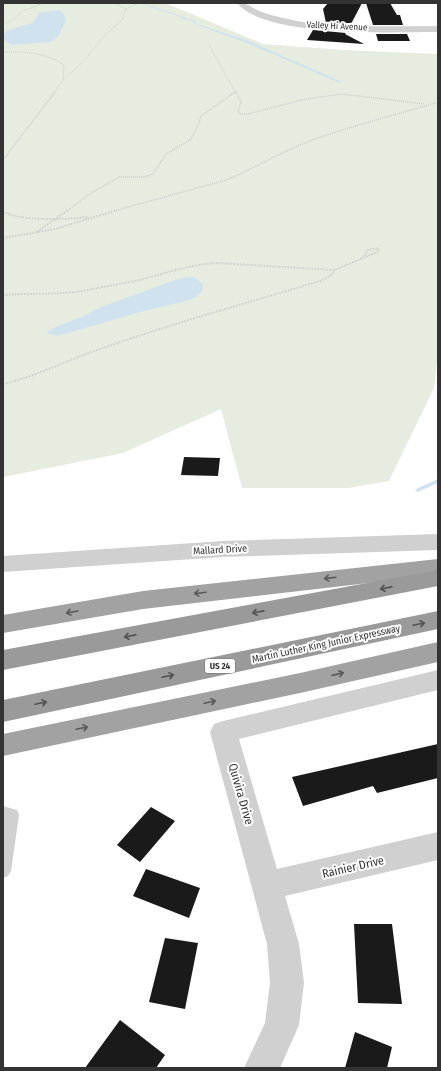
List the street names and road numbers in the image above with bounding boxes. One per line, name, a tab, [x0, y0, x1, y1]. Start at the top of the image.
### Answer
street label: Valley Hi Avenue	[306, 19, 368, 33]
street label: Mallard Drive	[193, 543, 247, 557]
street label: Martin Luther King Junior Expressway	[251, 622, 402, 666]
road number: US 24	[205, 659, 235, 673]
street label: Quivira Drive	[226, 762, 256, 826]
street label: Rainier Drive	[321, 853, 385, 881]

